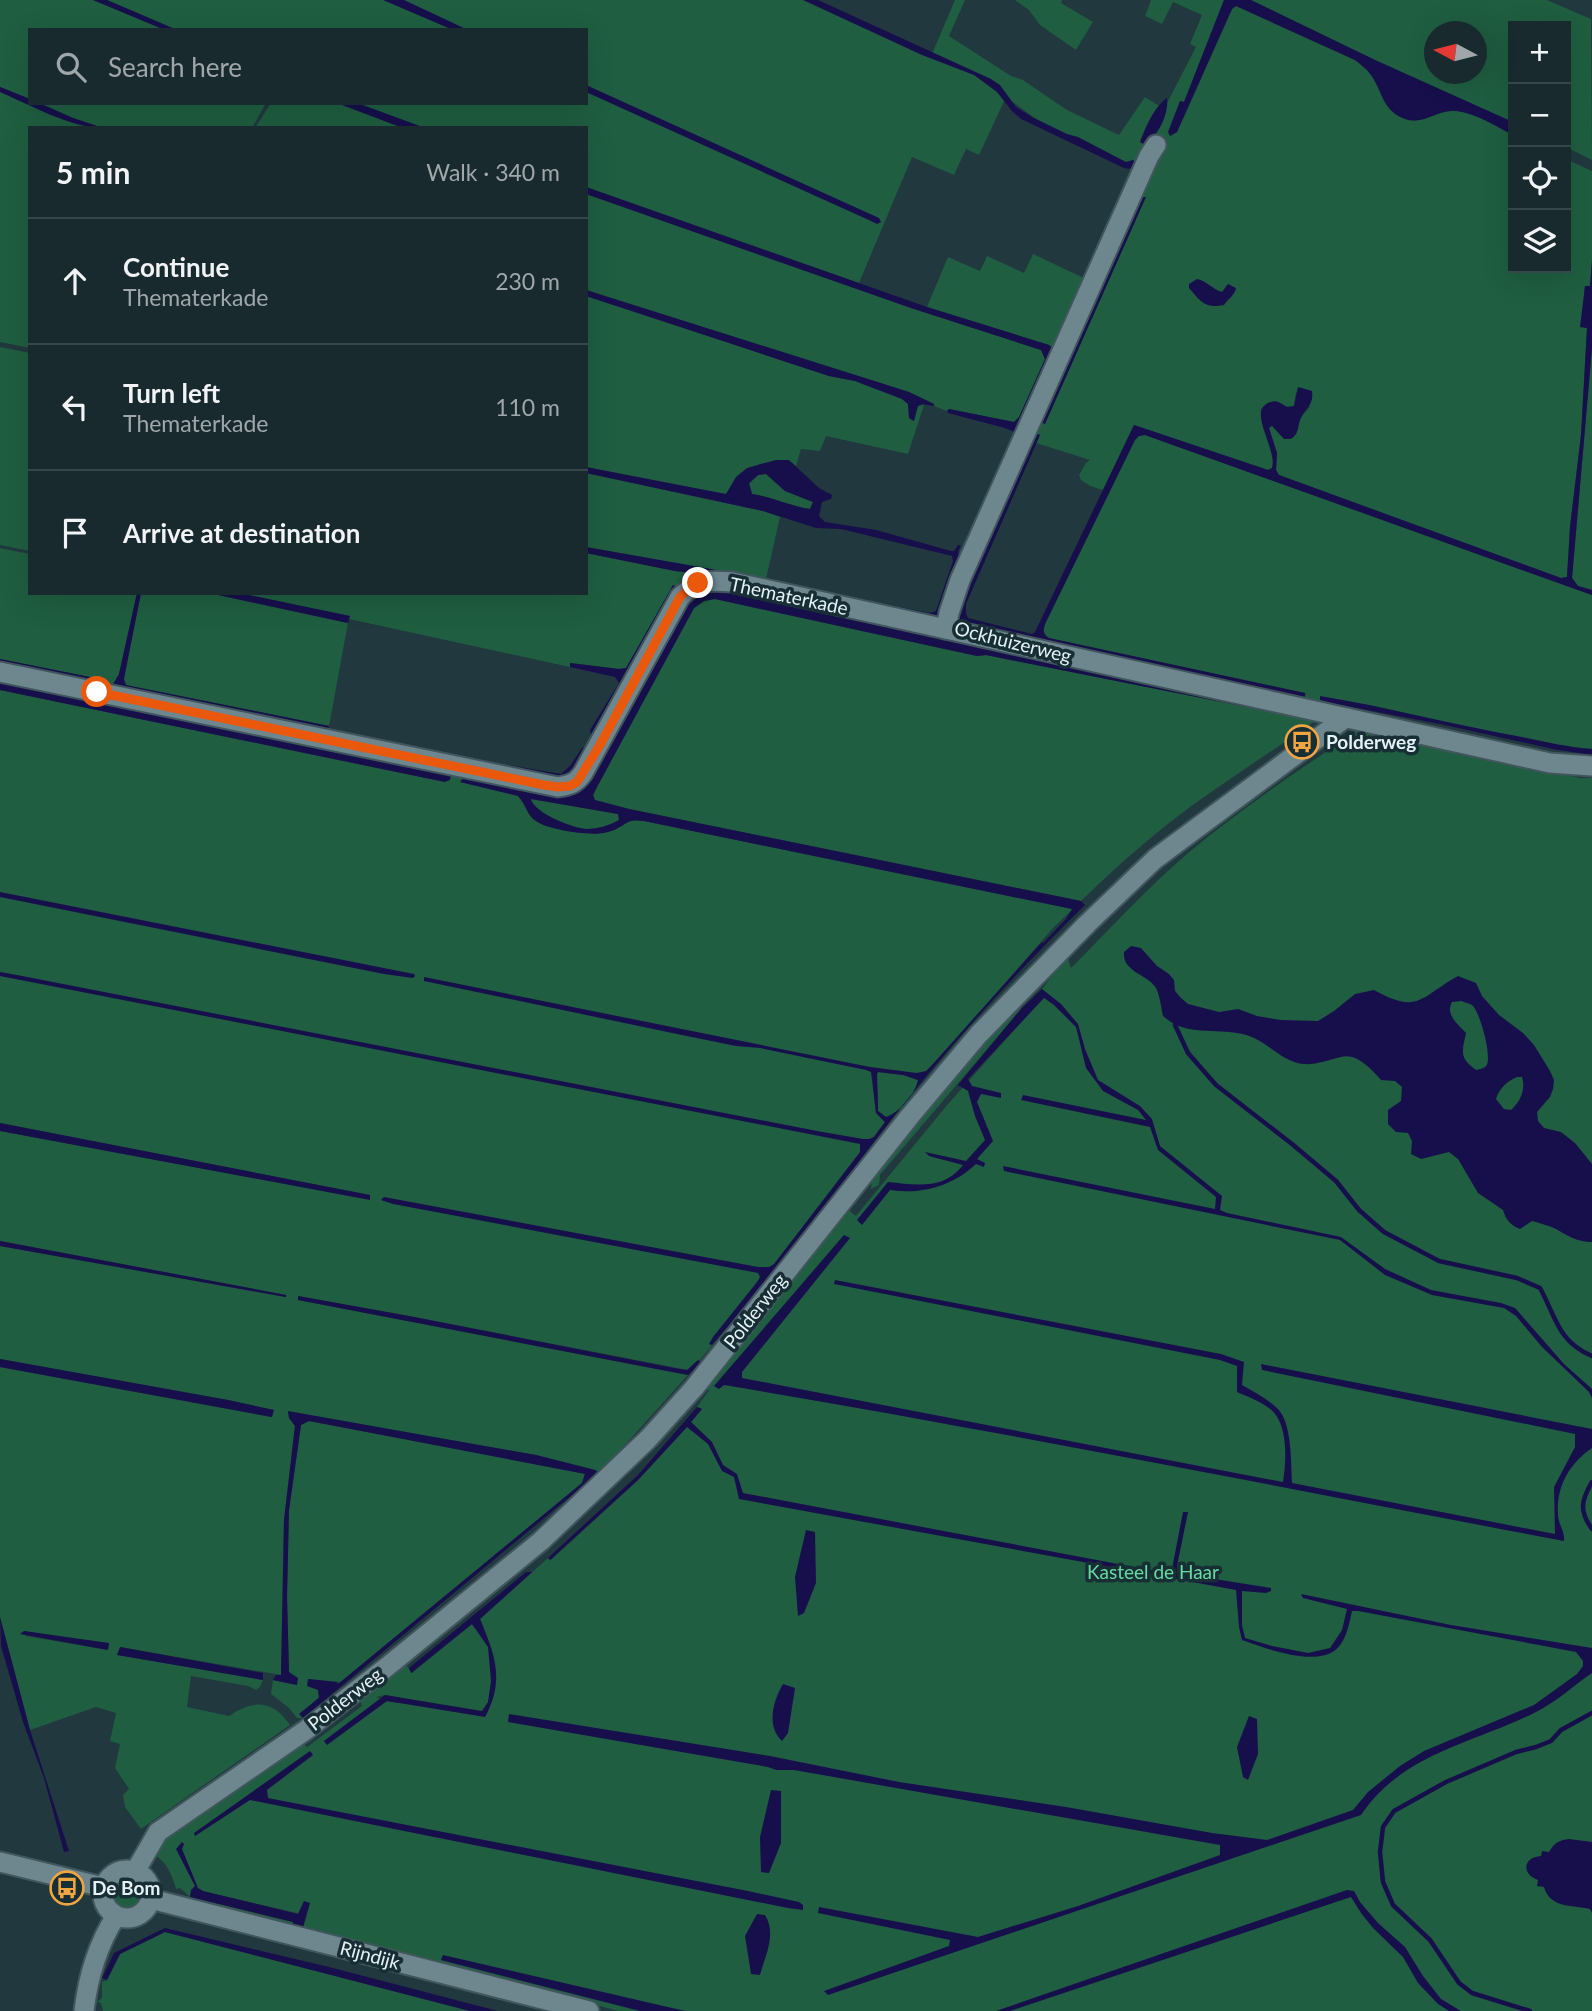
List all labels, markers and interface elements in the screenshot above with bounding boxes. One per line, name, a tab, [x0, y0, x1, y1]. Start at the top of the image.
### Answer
north arrow	[1424, 21, 1487, 84]
map controls	[1508, 21, 1571, 273]
button: +	[1508, 21, 1571, 84]
search box	[28, 28, 588, 105]
icon: search	[52, 48, 90, 86]
text: Search here	[108, 51, 242, 83]
button: −	[1508, 84, 1571, 147]
button: locate	[1508, 147, 1571, 210]
text: 5 min	[56, 154, 130, 190]
text: Walk · 340 m	[426, 158, 560, 186]
button: layers	[1508, 210, 1571, 273]
text: Continue	[123, 251, 229, 283]
icon: ahead	[56, 262, 94, 300]
text: 230 m	[495, 267, 560, 295]
text: Thematerkade	[123, 283, 268, 311]
text: Turn left	[123, 377, 220, 409]
icon: left	[56, 388, 94, 426]
text: 110 m	[495, 393, 560, 421]
text: Thematerkade	[123, 409, 268, 437]
icon: arrive	[56, 514, 94, 552]
text: Arrive at destination	[123, 517, 360, 549]
route end	[682, 567, 713, 598]
street label: Thematerkade	[728, 572, 850, 619]
street label: Ockhuizerweg	[952, 616, 1074, 667]
route start	[81, 676, 112, 707]
bus stop icon: Polderweg	[1283, 723, 1321, 761]
place label: Polderweg	[1326, 730, 1416, 753]
street label: Polderweg	[718, 1269, 791, 1353]
park label: Kasteel de Haar	[1087, 1560, 1219, 1583]
street label: Polderweg	[303, 1662, 387, 1735]
bus stop icon: De Bom	[48, 1869, 86, 1907]
place label: De Bom	[92, 1876, 160, 1899]
street label: Rijndijk	[338, 1936, 403, 1974]

